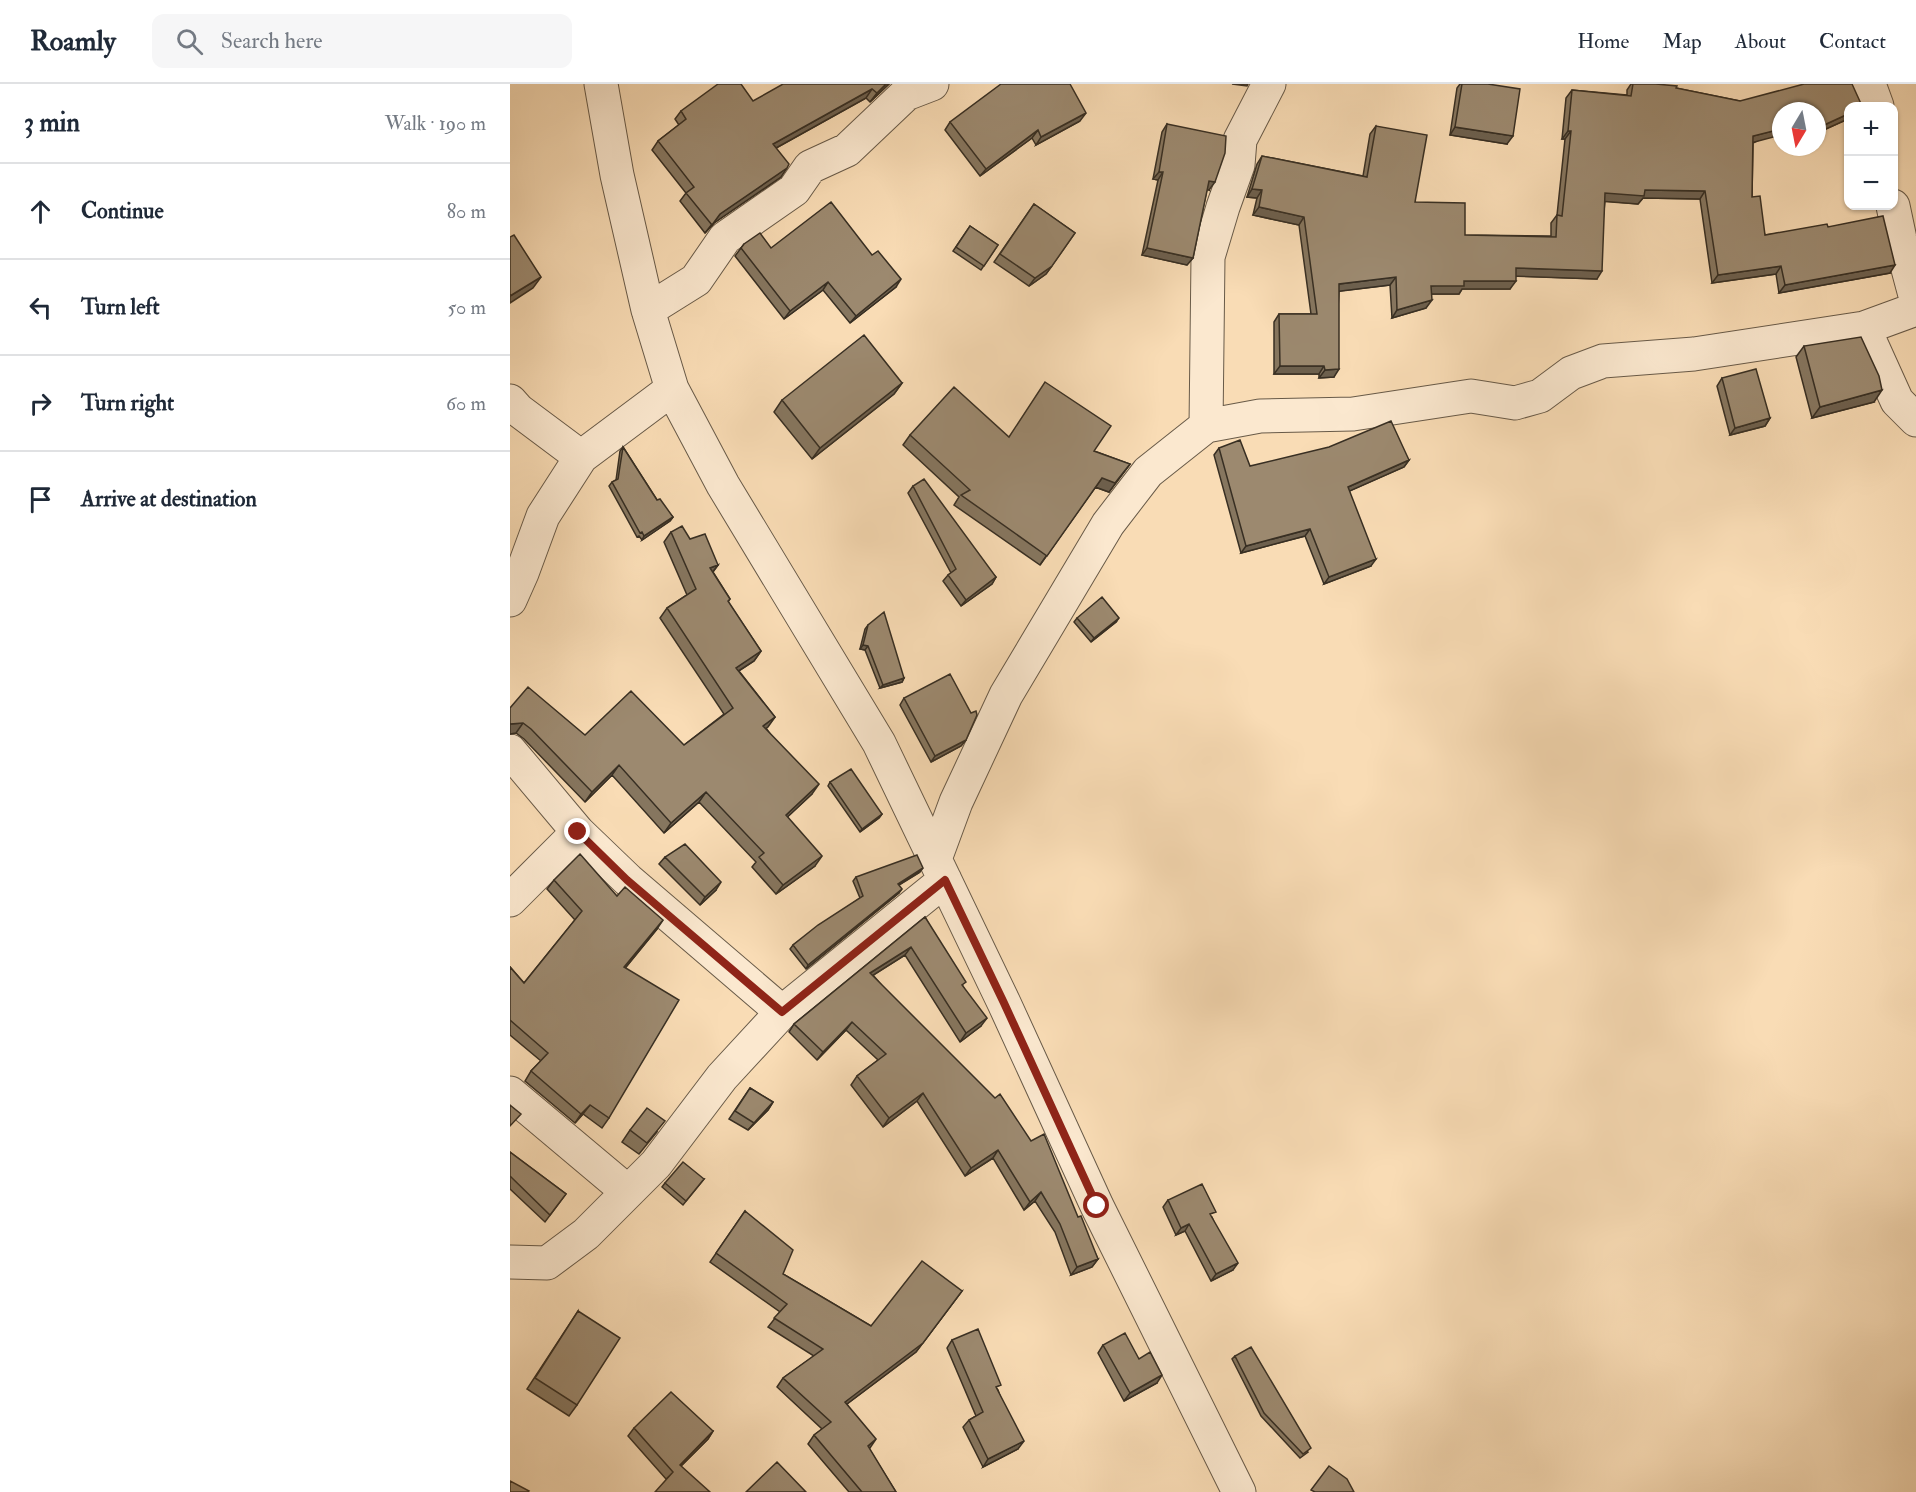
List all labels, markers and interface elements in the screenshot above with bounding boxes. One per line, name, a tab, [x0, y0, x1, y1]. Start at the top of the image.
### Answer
search box	[152, 14, 572, 68]
text: Roamly	[30, 24, 116, 59]
icon: search	[173, 25, 206, 58]
text: Search here	[221, 27, 323, 55]
text: Home	[1577, 28, 1629, 55]
text: Map	[1662, 28, 1702, 55]
text: About	[1735, 28, 1786, 55]
text: Contact	[1819, 28, 1886, 55]
north arrow	[1772, 102, 1826, 156]
map controls	[1844, 102, 1898, 210]
button: +	[1844, 102, 1898, 156]
text: 3 min	[24, 107, 80, 139]
text: Walk · 190 m	[385, 111, 486, 136]
button: −	[1844, 156, 1898, 210]
icon: ahead	[24, 195, 57, 228]
text: Continue	[81, 197, 164, 225]
text: 80 m	[447, 199, 486, 224]
icon: left	[24, 291, 57, 324]
text: Turn left	[81, 293, 160, 321]
text: 50 m	[447, 295, 486, 320]
icon: right	[24, 387, 57, 420]
text: Turn right	[81, 389, 174, 417]
text: 60 m	[446, 391, 486, 416]
icon: arrive	[24, 483, 57, 516]
text: Arrive at destination	[81, 485, 257, 513]
route end	[564, 818, 590, 844]
route start	[1083, 1192, 1109, 1218]

